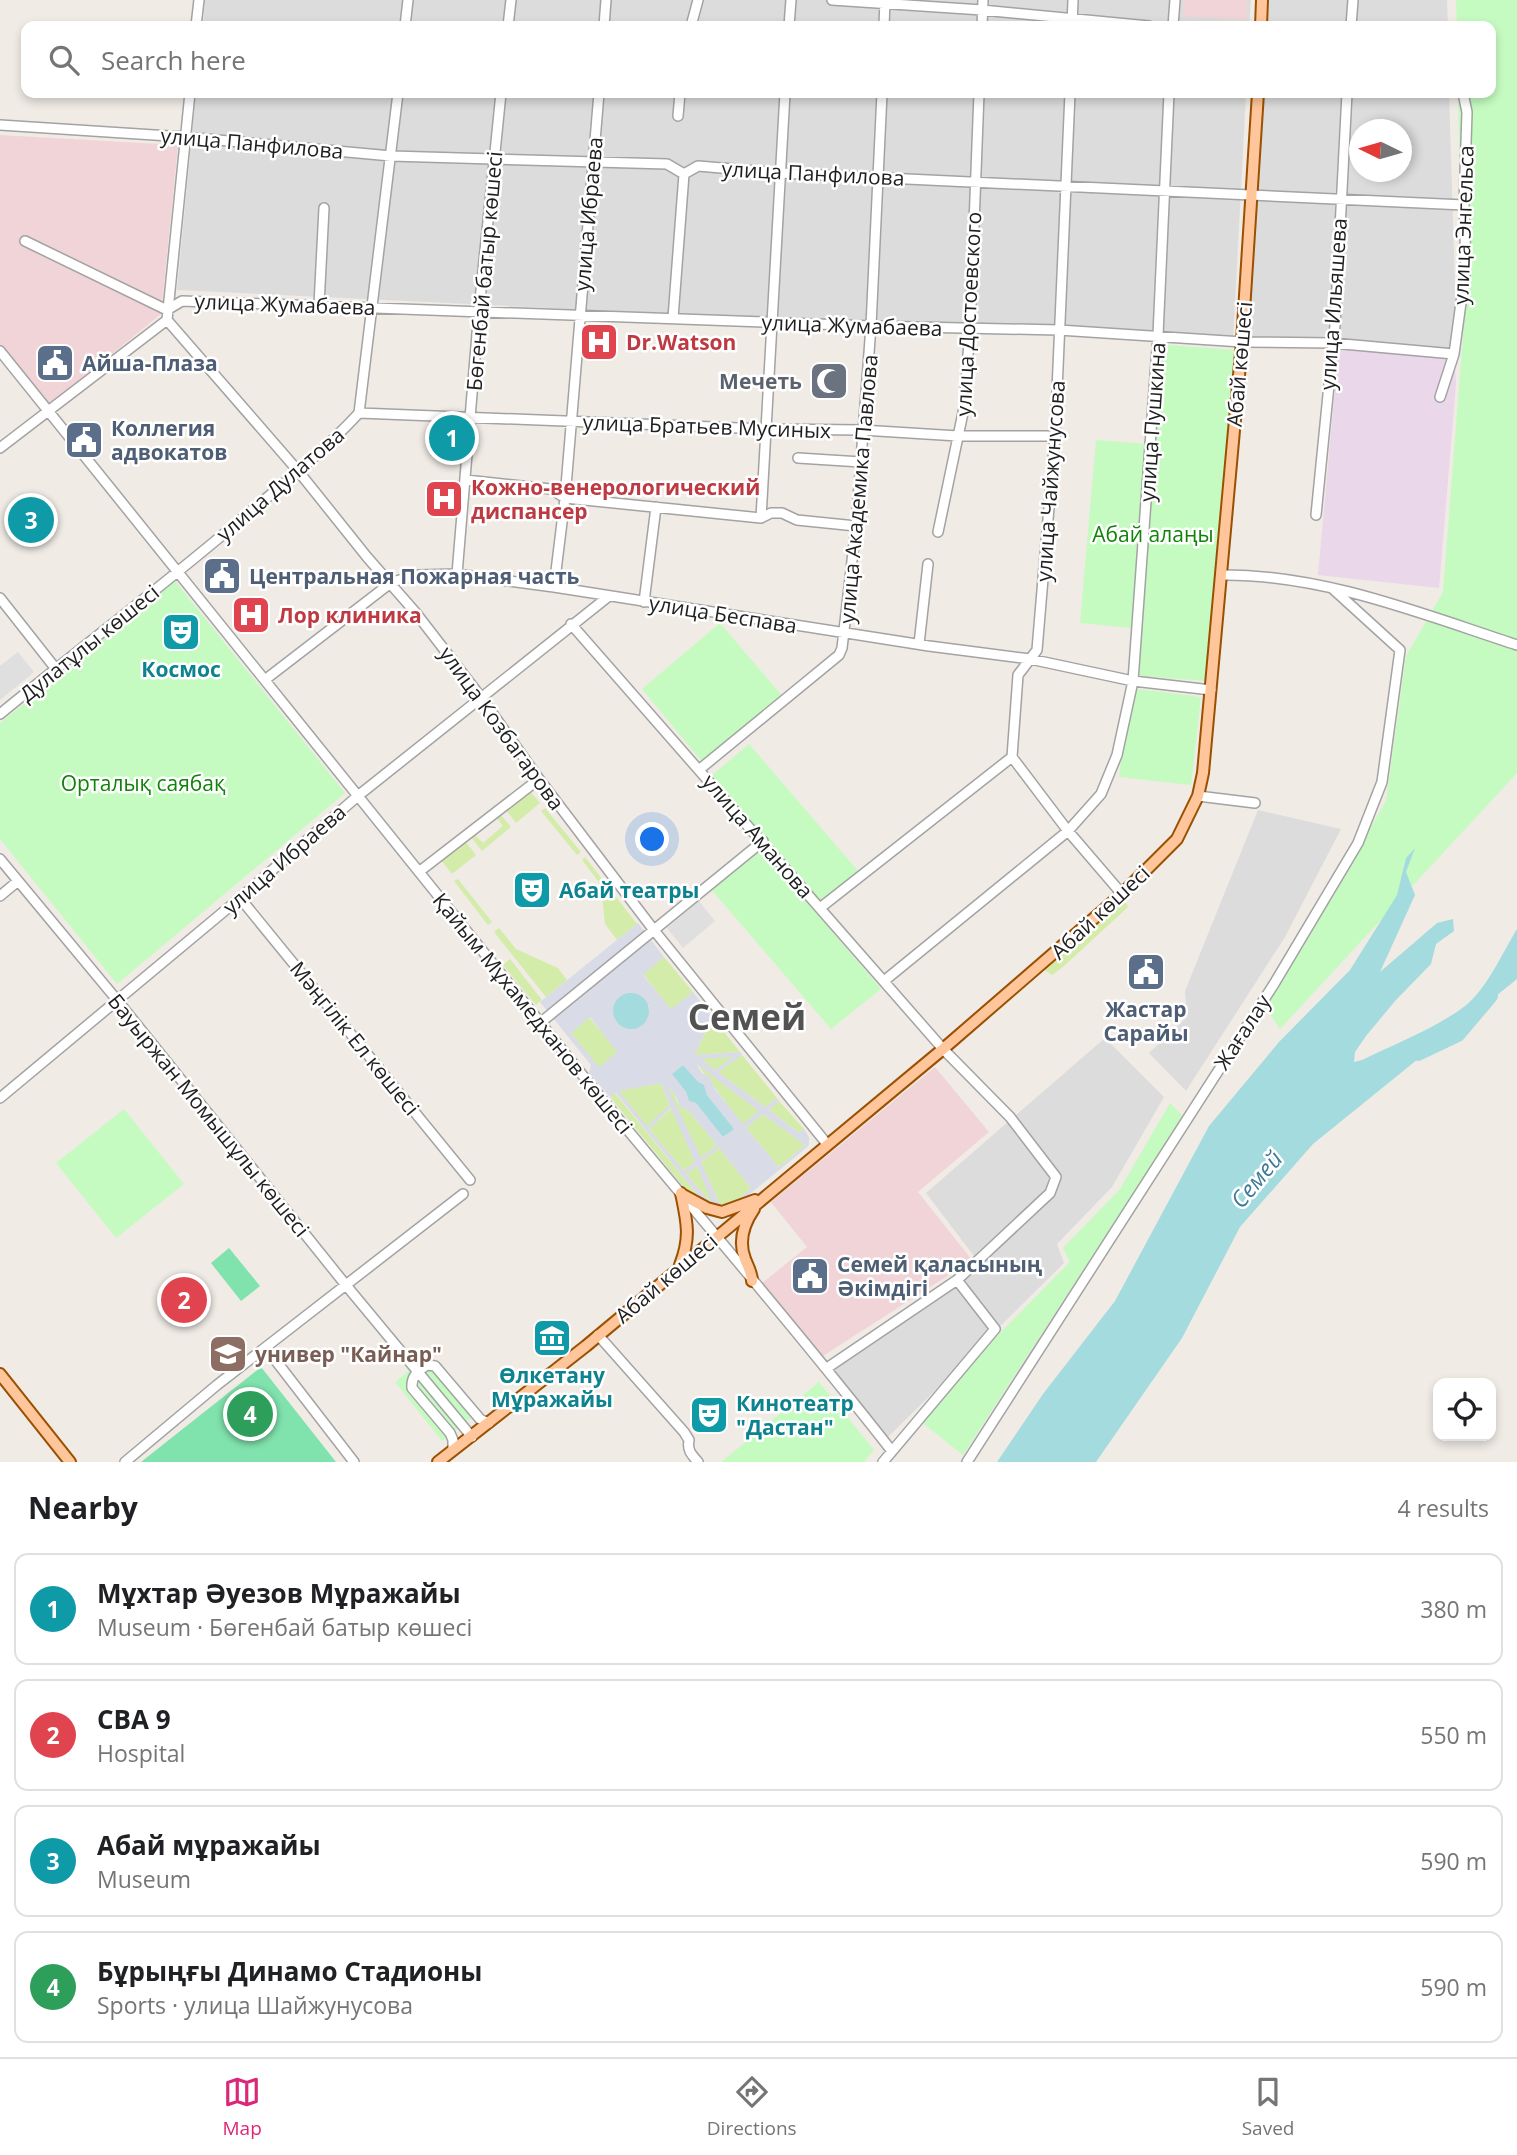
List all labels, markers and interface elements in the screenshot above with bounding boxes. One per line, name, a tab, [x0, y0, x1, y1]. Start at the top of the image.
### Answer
search box	[21, 21, 1496, 98]
icon: search	[45, 41, 83, 79]
text: Search here	[101, 42, 246, 78]
north arrow	[1349, 119, 1412, 182]
street label: улица Панфилова	[160, 121, 344, 165]
street label: улица Ибраева	[567, 136, 609, 292]
street label: улица Энгельса	[1446, 145, 1480, 305]
street label: Бөгенбай батыр көшесі	[460, 150, 508, 392]
street label: улица Панфилова	[721, 154, 905, 192]
street label: улица Достоевского	[949, 211, 987, 417]
street label: улица Ильяшева	[1313, 217, 1353, 391]
street label: улица Жумабаева	[194, 287, 376, 321]
street label: Абай көшесі	[1220, 300, 1258, 428]
street label: улица Жумабаева	[761, 308, 943, 342]
hospital icon: Dr.Watson	[578, 321, 620, 363]
place label: Dr.Watson	[626, 328, 736, 356]
street label: улица Пушкина	[1132, 341, 1172, 503]
public building icon: Айша-Плаза	[34, 342, 76, 384]
place label: Айша-Плаза	[82, 349, 218, 377]
street label: улица Академика Павлова	[832, 353, 884, 625]
mosque icon: Мечеть	[808, 360, 850, 402]
place label: Мечеть	[719, 367, 802, 395]
street label: улица Чайжунусова	[1029, 379, 1071, 583]
street label: улица Братьев Мусиных	[582, 408, 832, 444]
pin: 1	[429, 412, 475, 464]
place label: Коллегия адвокатов	[111, 414, 227, 466]
public building icon: Коллегия адвокатов	[63, 419, 105, 461]
street label: улица Дулатова	[210, 421, 350, 547]
place label: Кожно-венерологический диспансер	[471, 473, 760, 525]
hospital icon: Кожно-венерологический диспансер	[423, 478, 465, 520]
pin: 3	[8, 494, 54, 546]
park label: Абай алаңы	[1092, 520, 1214, 548]
public building icon: Центральная Пожарная часть	[201, 555, 243, 597]
place label: Центральная Пожарная часть	[249, 562, 580, 590]
street label: Дулатұлы көшесі	[13, 578, 165, 708]
street label: улица Беспава	[647, 588, 799, 640]
hospital icon: Лор клиника	[230, 594, 272, 636]
place label: Лор клиника	[278, 601, 422, 629]
theatre icon: Космос	[160, 611, 202, 653]
street label: улица Козбагарова	[433, 641, 571, 815]
place label: Космос	[141, 655, 221, 683]
street label: улица Аманова	[696, 768, 820, 904]
park label: Орталық саябақ	[61, 769, 226, 797]
street label: улица Ибраева	[216, 798, 352, 920]
your location	[635, 822, 669, 856]
street label: Абай көшесі	[1045, 859, 1155, 965]
theatre icon: Абай театры	[511, 869, 553, 911]
place label: Абай театры	[559, 876, 699, 904]
street label: Қайым Мұхамедханов көшесі	[427, 887, 639, 1139]
public building icon: Жастар Сарайы	[1125, 951, 1167, 993]
street label: Мәңгілік Ел көшесі	[284, 955, 426, 1121]
street label: Бауыржан Момышұлы көшесі	[102, 988, 316, 1242]
street label: Жағалау	[1207, 989, 1277, 1075]
district label: Семей	[688, 993, 806, 1040]
place label: Жастар Сарайы	[1103, 995, 1189, 1047]
water label: Семей	[1223, 1144, 1289, 1214]
street label: Абай көшесі	[609, 1227, 723, 1329]
place label: Семей қаласының Әкімдігі	[837, 1250, 1043, 1302]
public building icon: Семей қаласының Әкімдігі	[789, 1255, 831, 1297]
pin: 2	[161, 1274, 207, 1326]
museum icon: Өлкетану Мұражайы	[531, 1317, 573, 1359]
school or university icon: универ "Кайнар"	[207, 1333, 249, 1375]
place label: универ "Кайнар"	[255, 1340, 442, 1368]
place label: Өлкетану Мұражайы	[491, 1361, 613, 1413]
map controls	[1433, 1378, 1496, 1441]
button: locate	[1433, 1378, 1496, 1441]
pin: 4	[227, 1388, 273, 1440]
place label: Кинотеатр "Дастан"	[736, 1389, 854, 1441]
theatre icon: Кинотеатр "Дастан"	[688, 1394, 730, 1436]
text: Nearby	[28, 1487, 138, 1528]
text: 4 results	[1398, 1492, 1489, 1524]
text: Мұхтар Әуезов Мұражайы	[97, 1575, 461, 1611]
text: 1	[46, 1593, 60, 1625]
text: 380 m	[1420, 1593, 1487, 1625]
text: Museum · Бөгенбай батыр көшесі	[97, 1611, 472, 1643]
text: СВА 9	[97, 1701, 171, 1737]
text: 2	[46, 1719, 60, 1751]
text: 550 m	[1420, 1719, 1487, 1751]
text: Hospital	[97, 1737, 185, 1769]
text: Абай мұражайы	[97, 1827, 321, 1863]
text: 3	[46, 1845, 60, 1877]
text: 590 m	[1420, 1845, 1487, 1877]
text: Museum	[97, 1863, 191, 1895]
text: Бұрыңғы Динамо Стадионы	[97, 1953, 482, 1989]
text: 4	[46, 1971, 60, 2003]
text: 590 m	[1420, 1971, 1487, 2003]
text: Sports · улица Шайжунусова	[97, 1989, 413, 2021]
tab: Map	[223, 2073, 262, 2141]
tab: Directions	[707, 2073, 797, 2141]
tab: Saved	[1242, 2073, 1294, 2141]

